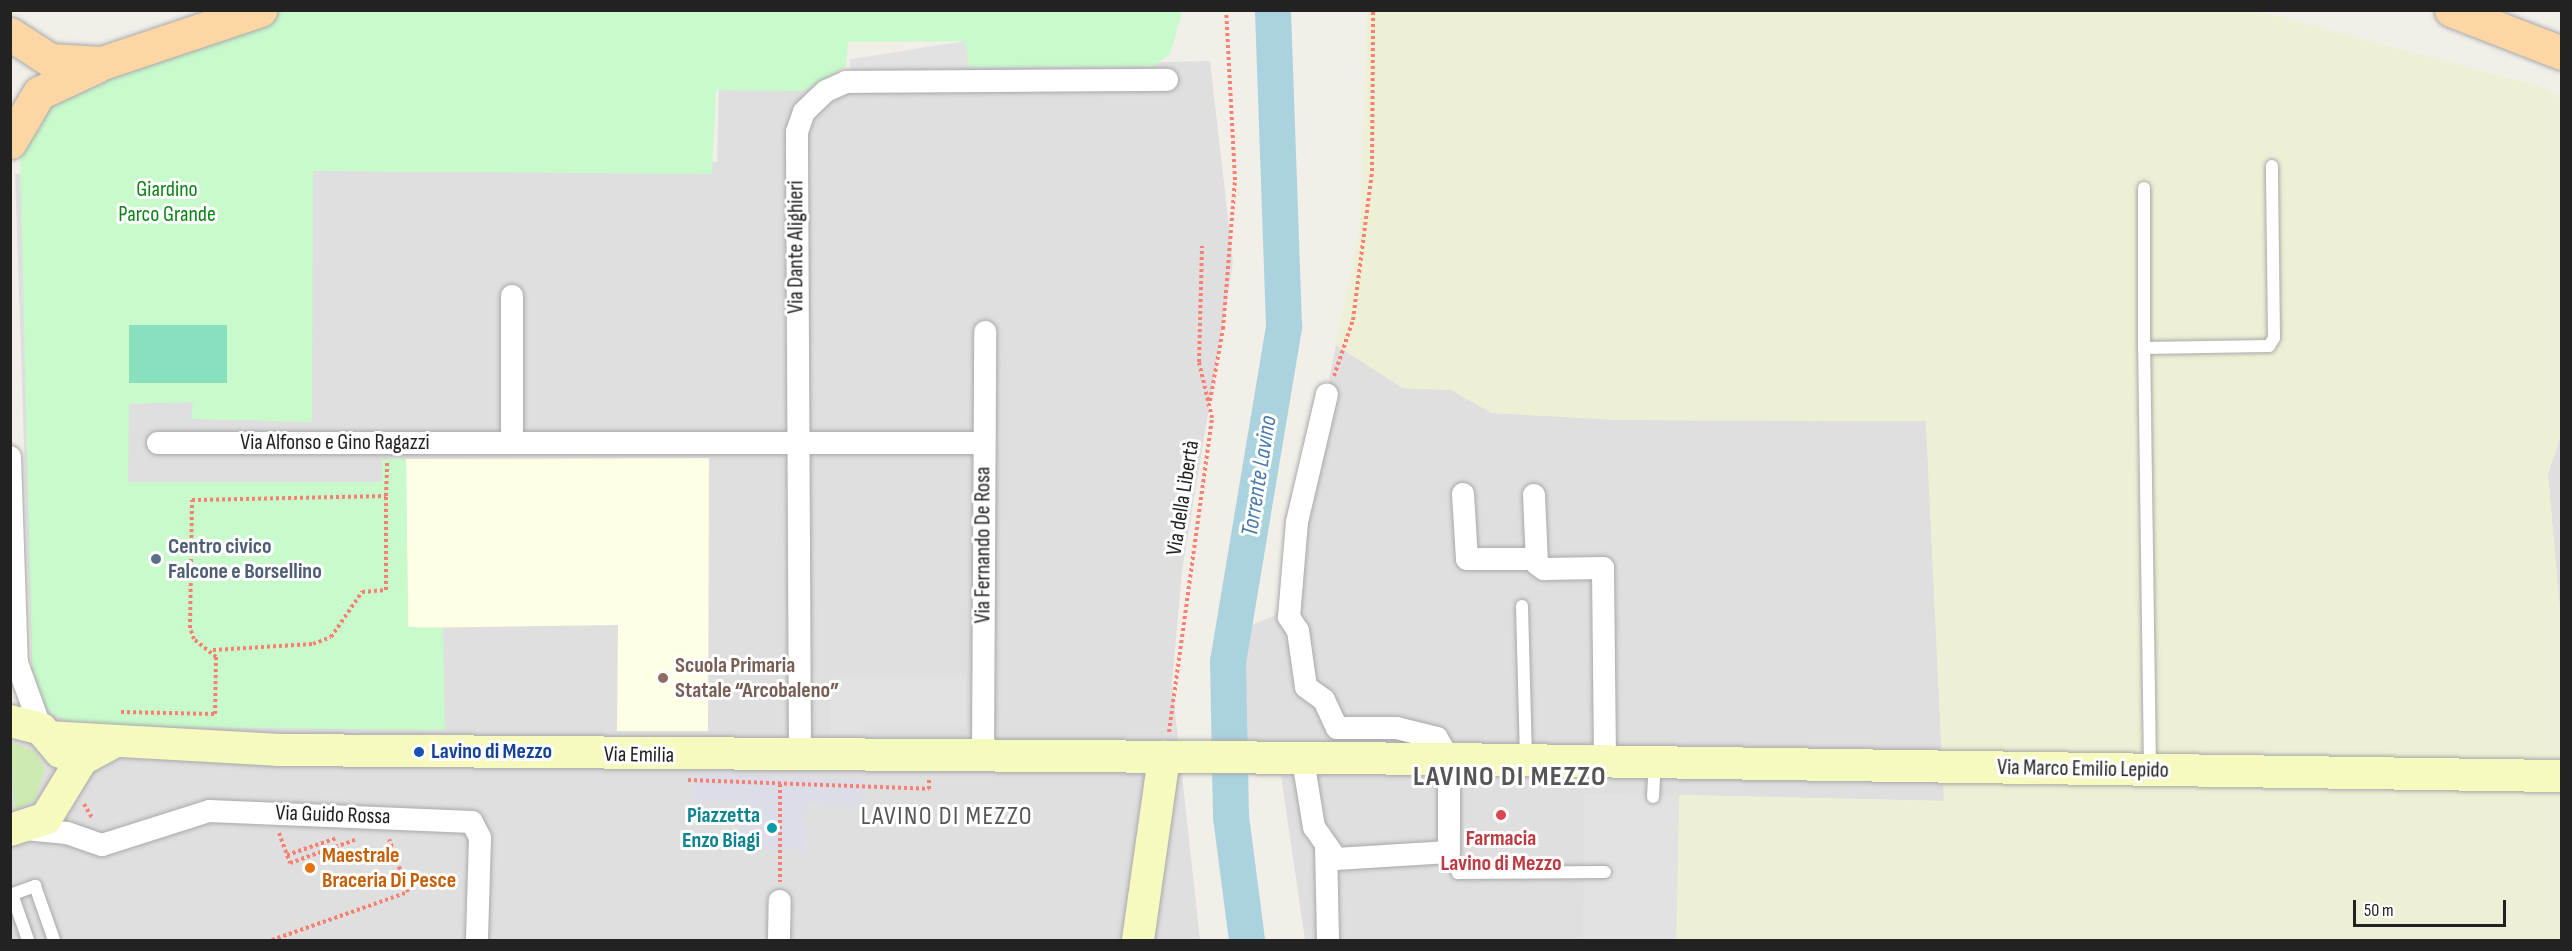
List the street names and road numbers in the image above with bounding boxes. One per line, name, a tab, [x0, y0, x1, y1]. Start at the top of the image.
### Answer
street label: Via Dante Alighieri	[783, 180, 809, 314]
street label: Via Alfonso e Gino Ragazzi	[240, 430, 430, 456]
street label: Via della Libertà	[1161, 439, 1205, 557]
street label: Via Fernando De Rosa	[970, 467, 996, 623]
street label: Via Emilia	[604, 741, 674, 769]
street label: Via Marco Emilio Lepido	[1997, 754, 2169, 784]
street label: Via Guido Rossa	[275, 800, 391, 830]

